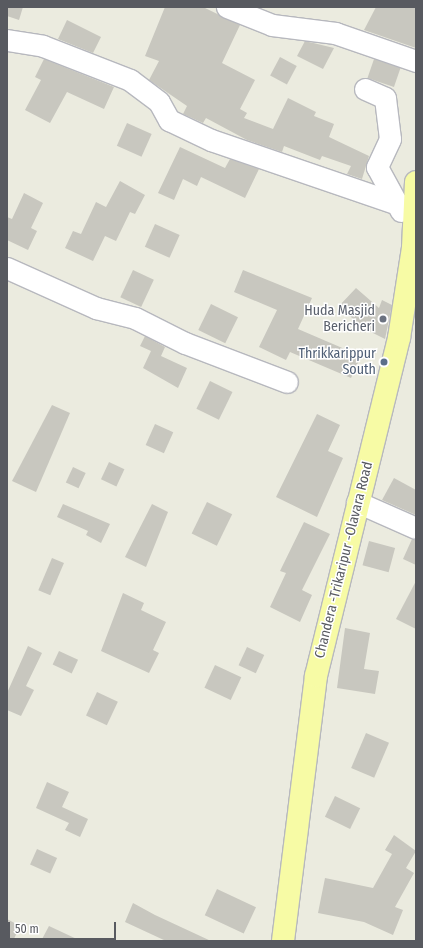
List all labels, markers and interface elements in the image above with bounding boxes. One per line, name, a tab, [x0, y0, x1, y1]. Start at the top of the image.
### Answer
place label: Huda Masjid Bericheri	[304, 303, 375, 336]
marker: Huda Masjid Bericheri	[378, 314, 388, 324]
place label: Thrikkarippur South	[299, 346, 376, 378]
marker: Thrikkarippur South	[379, 357, 389, 367]
street label: Chandera -Trikaripur -Olavara Road	[311, 460, 377, 660]
scale bar	[10, 914, 118, 940]
text: 50 m	[15, 922, 39, 936]

